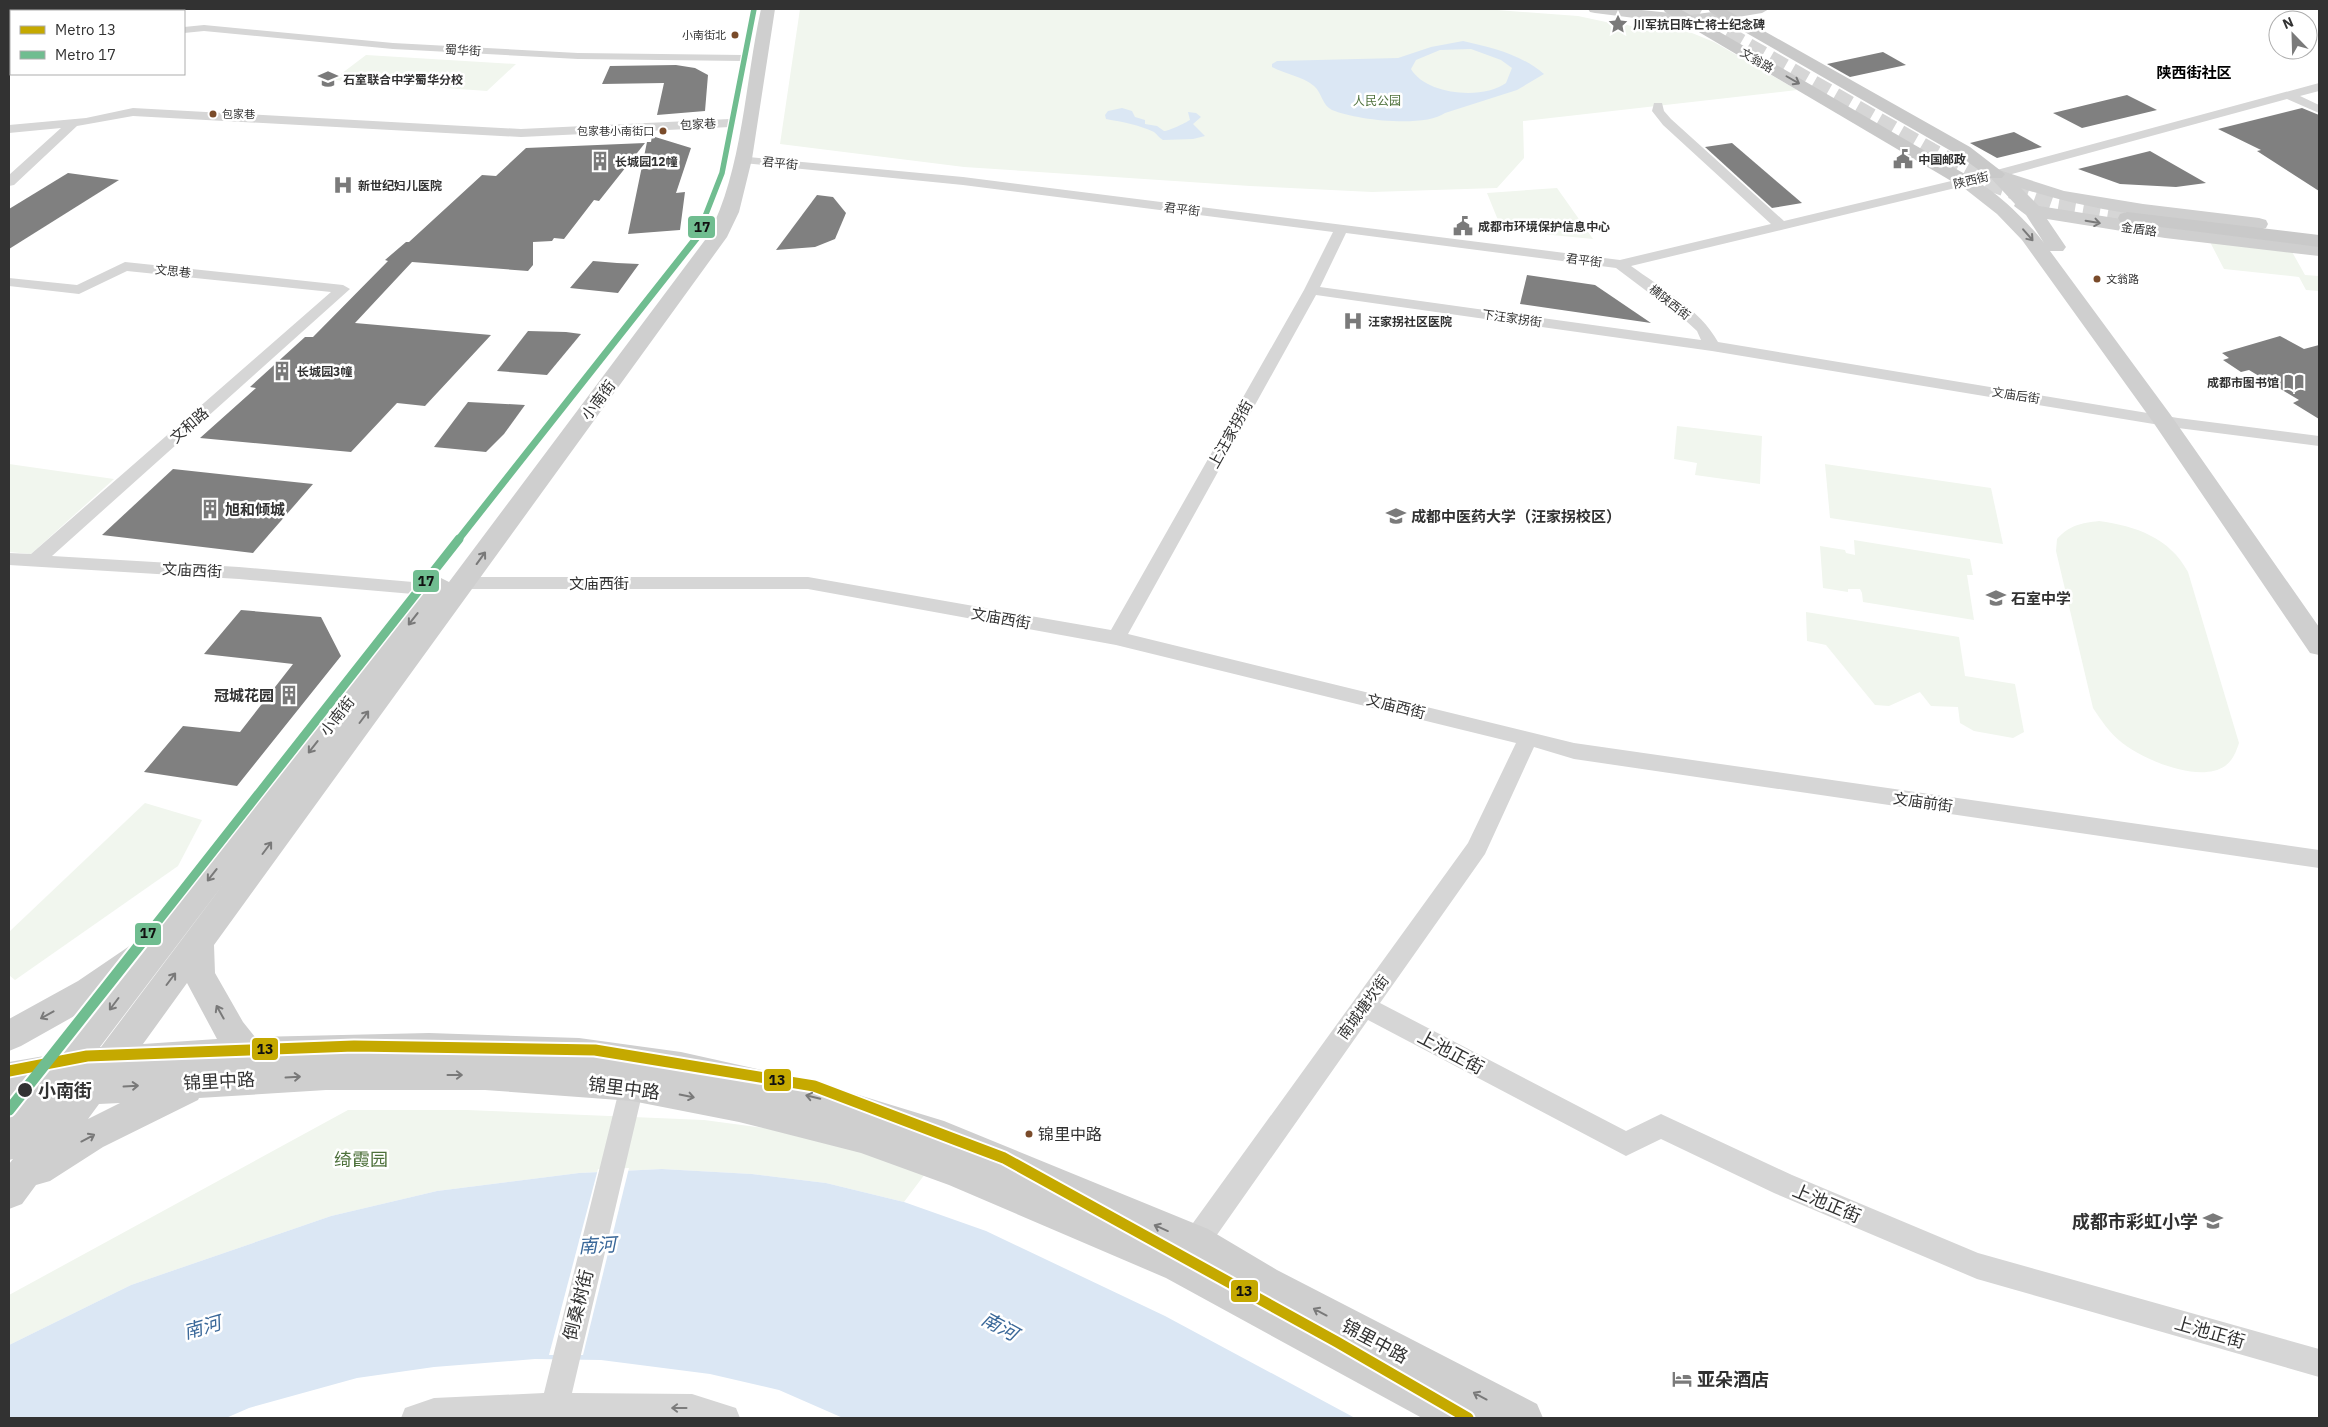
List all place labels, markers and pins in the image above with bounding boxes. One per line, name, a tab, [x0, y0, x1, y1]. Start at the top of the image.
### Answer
place icon: 川军抗日阵亡将士纪念碑	[1607, 13, 1629, 35]
place label: 川军抗日阵亡将士纪念碑	[1633, 17, 1765, 32]
place label: 小南街北	[682, 28, 726, 42]
marker: 小南街北	[730, 30, 740, 40]
school or university icon: 石室联合中学蜀华分校	[317, 68, 339, 90]
place label: 石室联合中学蜀华分校	[343, 72, 463, 87]
place label: 包家巷	[222, 107, 255, 121]
marker: 包家巷	[208, 109, 218, 119]
place label: 包家巷小南街口	[577, 124, 654, 138]
marker: 包家巷小南街口	[658, 126, 668, 136]
public building icon: 中国邮政	[1892, 148, 1914, 170]
building icon: 长城园12幢	[589, 150, 611, 172]
place label: 中国邮政	[1918, 152, 1966, 167]
place label: 长城园12幢	[615, 154, 677, 169]
hospital icon: 新世纪妇儿医院	[332, 174, 354, 196]
place label: 新世纪妇儿医院	[358, 178, 442, 193]
public building icon: 成都市环境保护信息中心	[1452, 215, 1474, 237]
place label: 成都市环境保护信息中心	[1478, 219, 1610, 234]
place label: 文翁路	[2106, 272, 2139, 286]
marker: 文翁路	[2092, 274, 2102, 284]
hospital icon: 汪家拐社区医院	[1342, 310, 1364, 332]
place label: 汪家拐社区医院	[1368, 314, 1452, 329]
building icon: 长城园3幢	[271, 360, 293, 382]
place label: 长城园3幢	[297, 364, 352, 379]
library icon: 成都市图书馆	[2283, 371, 2305, 393]
place label: 成都市图书馆	[2207, 375, 2279, 390]
building icon: 旭和倾城	[199, 498, 221, 520]
place label: 旭和倾城	[225, 500, 285, 519]
school or university icon: 成都中医药大学（汪家拐校区）	[1385, 505, 1407, 527]
place label: 成都中医药大学（汪家拐校区）	[1411, 507, 1621, 526]
school or university icon: 石室中学	[1985, 587, 2007, 609]
place label: 石室中学	[2011, 589, 2071, 608]
building icon: 冠城花园	[278, 684, 300, 706]
place label: 冠城花园	[214, 686, 274, 705]
place label: 小南街	[38, 1079, 92, 1102]
marker: 小南街	[16, 1081, 34, 1099]
place label: 锦里中路	[1038, 1124, 1102, 1144]
marker: 锦里中路	[1024, 1129, 1034, 1139]
place label: 成都市彩虹小学	[2072, 1210, 2198, 1233]
school or university icon: 成都市彩虹小学	[2202, 1210, 2224, 1232]
hotel icon: 亚朵酒店	[1671, 1368, 1693, 1390]
place label: 亚朵酒店	[1697, 1368, 1769, 1391]

